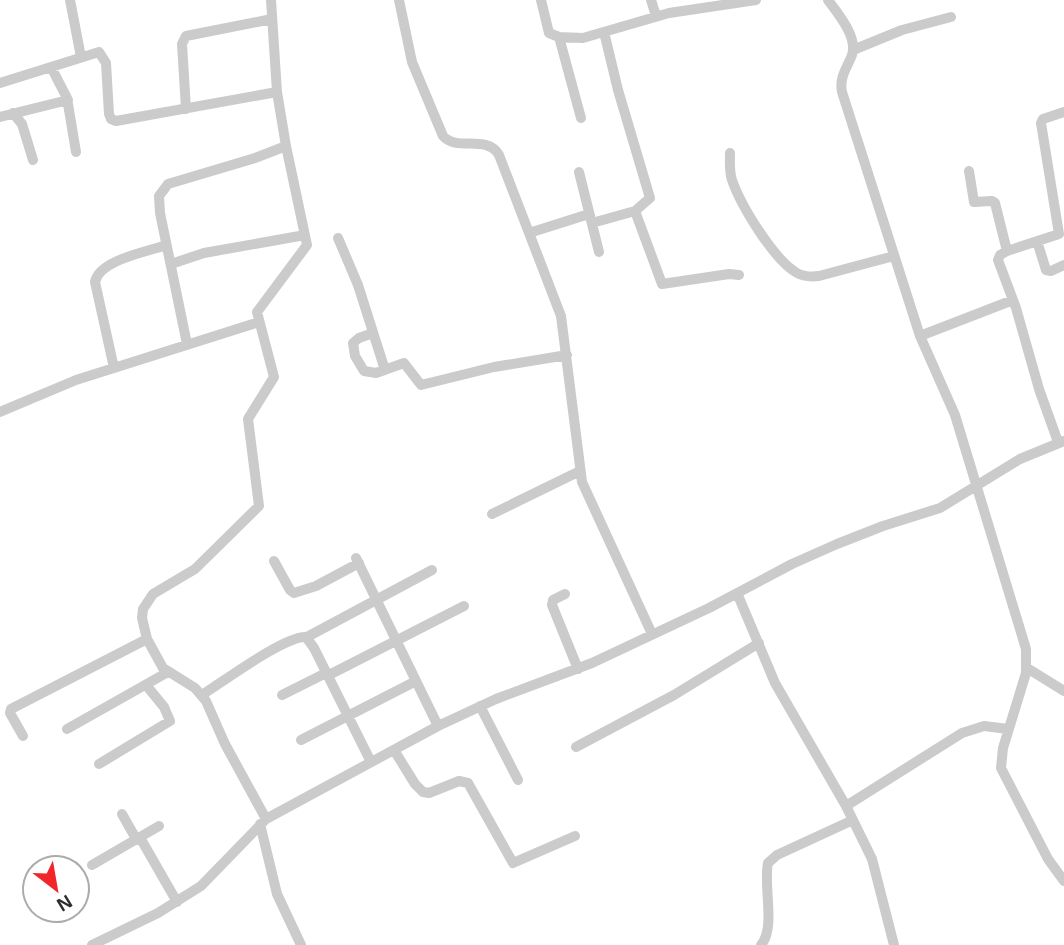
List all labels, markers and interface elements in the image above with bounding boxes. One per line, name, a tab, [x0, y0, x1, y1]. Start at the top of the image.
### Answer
north arrow	[21, 854, 91, 924]
text: N	[53, 891, 76, 916]

